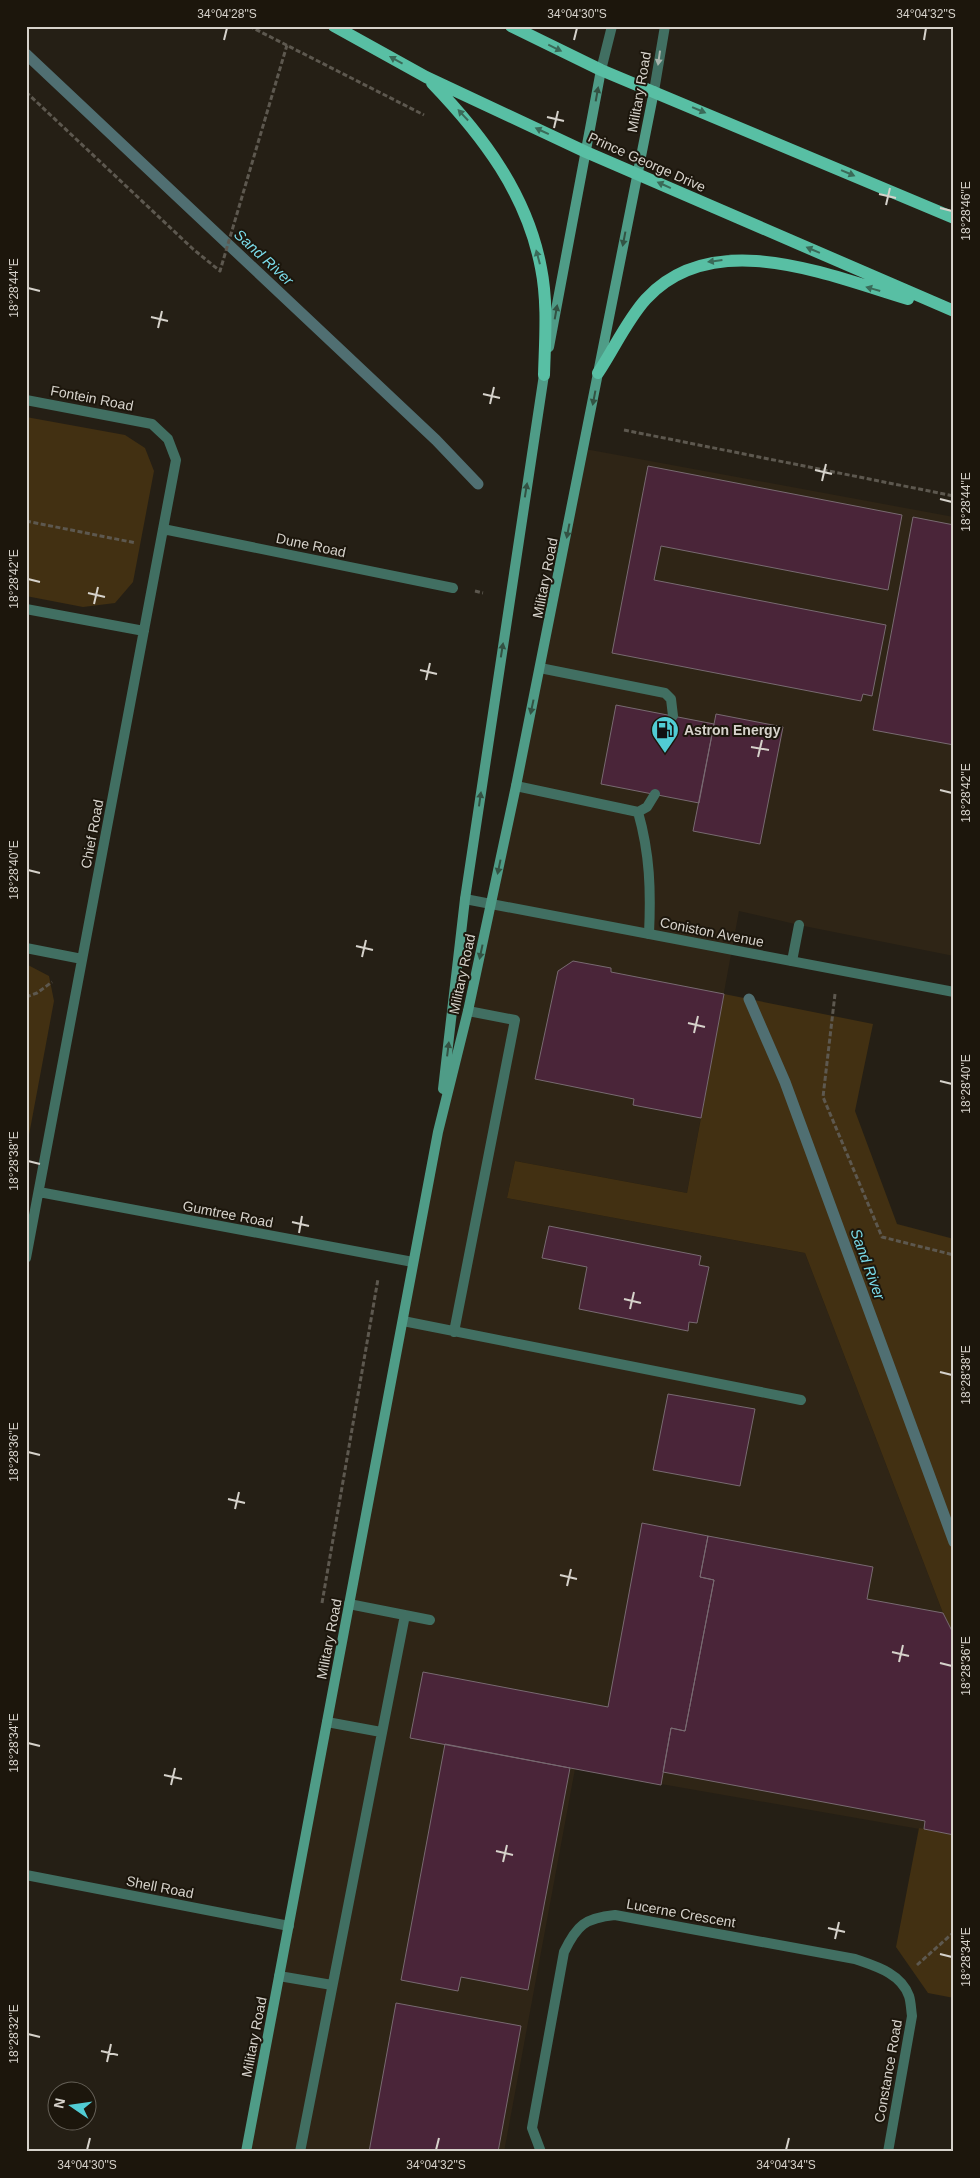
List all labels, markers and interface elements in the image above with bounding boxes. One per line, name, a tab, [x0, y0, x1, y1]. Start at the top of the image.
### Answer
text: 34°04'28"S	[197, 7, 257, 21]
text: 34°04'30"S	[547, 7, 607, 21]
text: 34°04'32"S	[896, 7, 956, 21]
one-way arrow	[548, 44, 562, 52]
street label: Military Road	[624, 50, 654, 134]
one-way arrow	[655, 51, 663, 67]
one-way arrow	[389, 56, 404, 64]
one-way arrow	[593, 85, 601, 101]
one-way arrow	[692, 106, 706, 114]
one-way arrow	[457, 109, 469, 121]
one-way arrow	[535, 127, 549, 135]
street label: Prince George Drive	[586, 129, 708, 195]
one-way arrow	[841, 170, 856, 178]
one-way arrow	[657, 181, 671, 189]
text: 18°28'46"E	[959, 181, 973, 241]
water label: Sand River	[231, 225, 298, 289]
one-way arrow	[620, 231, 628, 247]
one-way arrow	[806, 246, 820, 254]
one-way arrow	[534, 249, 542, 264]
text: 18°28'44"E	[7, 258, 21, 318]
one-way arrow	[706, 258, 722, 266]
one-way arrow	[866, 284, 881, 292]
one-way arrow	[552, 304, 560, 320]
street label: Fontein Road	[49, 382, 135, 414]
one-way arrow	[589, 391, 597, 407]
text: 18°28'44"E	[959, 472, 973, 532]
one-way arrow	[522, 481, 530, 497]
one-way arrow	[564, 523, 572, 539]
street label: Dune Road	[275, 530, 347, 560]
street label: Military Road	[529, 536, 561, 620]
text: 18°28'42"E	[7, 549, 21, 609]
one-way arrow	[498, 642, 506, 658]
one-way arrow	[528, 700, 536, 716]
fuel station icon: Astron Energy	[650, 715, 680, 754]
place label: Astron Energy	[684, 722, 781, 738]
text: 18°28'42"E	[959, 763, 973, 823]
one-way arrow	[477, 791, 485, 807]
street label: Chief Road	[77, 798, 107, 870]
text: 18°28'40"E	[7, 840, 21, 900]
one-way arrow	[495, 859, 503, 874]
street label: Coniston Avenue	[659, 914, 766, 950]
street label: Military Road	[446, 932, 478, 1016]
one-way arrow	[476, 945, 484, 961]
one-way arrow	[444, 1041, 452, 1057]
text: 18°28'40"E	[959, 1054, 973, 1114]
text: 18°28'38"E	[7, 1131, 21, 1191]
street label: Gumtree Road	[181, 1197, 275, 1231]
water label: Sand River	[847, 1226, 889, 1303]
text: 18°28'38"E	[959, 1345, 973, 1405]
text: 18°28'36"E	[7, 1422, 21, 1482]
street label: Military Road	[313, 1597, 345, 1681]
text: 18°28'36"E	[959, 1636, 973, 1696]
text: 18°28'34"E	[7, 1713, 21, 1773]
street label: Shell Road	[125, 1873, 195, 1901]
street label: Lucerne Crescent	[625, 1896, 737, 1930]
text: 18°28'34"E	[959, 1927, 973, 1987]
street label: Military Road	[238, 1995, 270, 2079]
text: 18°28'32"E	[7, 2004, 21, 2064]
street label: Constance Road	[871, 2018, 905, 2124]
north arrow	[48, 2080, 98, 2130]
text: N	[50, 2096, 68, 2110]
text: 34°04'30"S	[57, 2158, 117, 2172]
text: 34°04'32"S	[406, 2158, 466, 2172]
text: 34°04'34"S	[756, 2158, 816, 2172]

